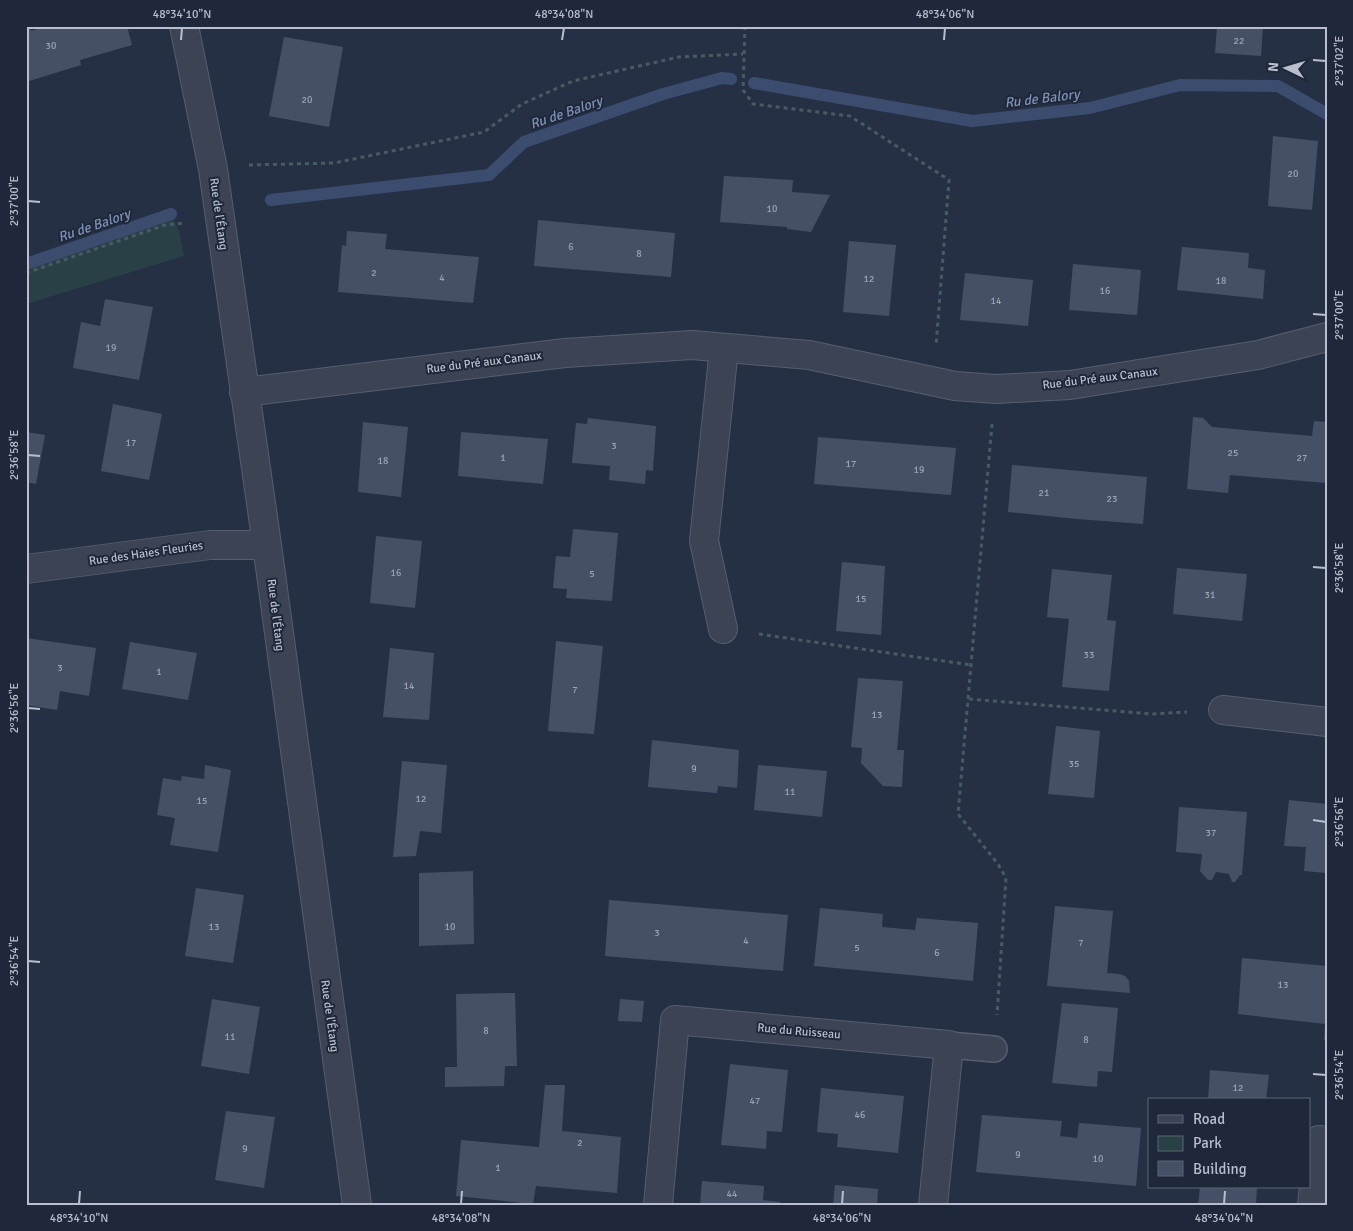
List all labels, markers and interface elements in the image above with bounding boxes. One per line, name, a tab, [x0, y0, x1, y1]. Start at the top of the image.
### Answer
text: 48°34'10"N	[153, 7, 211, 22]
text: 48°34'08"N	[535, 7, 593, 22]
text: 48°34'06"N	[916, 7, 974, 22]
house number: 22	[1234, 35, 1244, 47]
text: 2°37'02"E	[1332, 35, 1347, 86]
house number: 30	[46, 40, 56, 52]
north arrow	[1260, 42, 1310, 92]
text: N	[1265, 61, 1282, 73]
water label: Ru de Balory	[1004, 85, 1083, 112]
water label: Ru de Balory	[528, 91, 607, 133]
house number: 20	[302, 94, 312, 106]
house number: 20	[1288, 168, 1298, 180]
text: 2°37'00"E	[7, 175, 22, 226]
street label: Rue de l'Étang	[206, 177, 231, 251]
house number: 10	[767, 203, 777, 215]
water label: Ru de Balory	[56, 204, 135, 246]
house number: 6	[568, 241, 574, 253]
house number: 8	[636, 248, 642, 260]
house number: 2	[371, 267, 377, 279]
house number: 4	[439, 272, 445, 284]
house number: 12	[864, 273, 874, 285]
house number: 18	[1216, 275, 1226, 287]
house number: 16	[1100, 285, 1110, 297]
text: 2°37'00"E	[1332, 289, 1347, 340]
house number: 14	[991, 295, 1002, 307]
house number: 19	[106, 342, 116, 354]
street label: Rue du Pré aux Canaux	[426, 348, 543, 377]
street label: Rue du Pré aux Canaux	[1042, 364, 1159, 393]
text: 2°36'58"E	[7, 429, 22, 480]
house number: 17	[126, 437, 136, 449]
house number: 3	[611, 440, 617, 452]
house number: 25	[1228, 447, 1238, 459]
house number: 1	[500, 452, 506, 464]
house number: 27	[1297, 452, 1307, 464]
house number: 18	[378, 455, 388, 467]
house number: 17	[846, 458, 856, 470]
house number: 19	[914, 464, 924, 476]
house number: 21	[1039, 487, 1049, 499]
house number: 23	[1107, 493, 1117, 505]
street label: Rue des Haies Fleuries	[88, 538, 204, 569]
text: 2°36'58"E	[1332, 542, 1347, 593]
house number: 16	[391, 567, 401, 579]
house number: 5	[589, 568, 595, 580]
street label: Rue de l'Étang	[264, 578, 287, 652]
house number: 31	[1205, 589, 1215, 601]
house number: 15	[856, 593, 866, 605]
house number: 33	[1084, 649, 1094, 661]
house number: 3	[57, 662, 63, 674]
house number: 1	[156, 666, 162, 678]
house number: 14	[404, 680, 415, 692]
text: 2°36'56"E	[7, 682, 22, 733]
house number: 7	[572, 684, 578, 696]
house number: 13	[872, 709, 882, 721]
house number: 35	[1069, 758, 1079, 770]
house number: 9	[691, 763, 697, 775]
house number: 11	[785, 786, 795, 798]
house number: 12	[416, 793, 426, 805]
house number: 15	[197, 795, 207, 807]
text: 2°36'56"E	[1332, 796, 1347, 847]
house number: 37	[1206, 827, 1216, 839]
house number: 13	[209, 921, 219, 933]
house number: 10	[445, 921, 455, 933]
house number: 3	[654, 927, 660, 939]
text: 2°36'54"E	[7, 935, 22, 986]
house number: 4	[743, 935, 749, 947]
house number: 7	[1078, 937, 1084, 949]
house number: 5	[854, 942, 860, 954]
house number: 6	[934, 947, 940, 959]
street label: Rue de l'Étang	[317, 979, 342, 1053]
house number: 13	[1278, 979, 1288, 991]
street label: Rue du Ruisseau	[757, 1020, 841, 1043]
house number: 8	[483, 1025, 489, 1037]
house number: 11	[225, 1031, 235, 1043]
house number: 8	[1083, 1034, 1089, 1046]
text: 2°36'54"E	[1332, 1049, 1347, 1100]
house number: 12	[1233, 1082, 1243, 1094]
house number: 47	[750, 1095, 760, 1107]
legend	[1148, 1098, 1310, 1188]
house number: 46	[855, 1109, 865, 1121]
text: Road	[1193, 1110, 1225, 1128]
text: Park	[1193, 1134, 1222, 1152]
house number: 2	[577, 1137, 583, 1149]
house number: 9	[242, 1143, 248, 1155]
house number: 9	[1015, 1149, 1021, 1161]
house number: 10	[1093, 1153, 1103, 1165]
text: Building	[1193, 1160, 1247, 1178]
house number: 1	[495, 1162, 501, 1174]
house number: 44	[727, 1188, 738, 1200]
text: 48°34'10"N	[50, 1211, 108, 1226]
text: 48°34'08"N	[432, 1211, 490, 1226]
text: 48°34'06"N	[813, 1211, 871, 1226]
text: 48°34'04"N	[1195, 1211, 1253, 1226]

